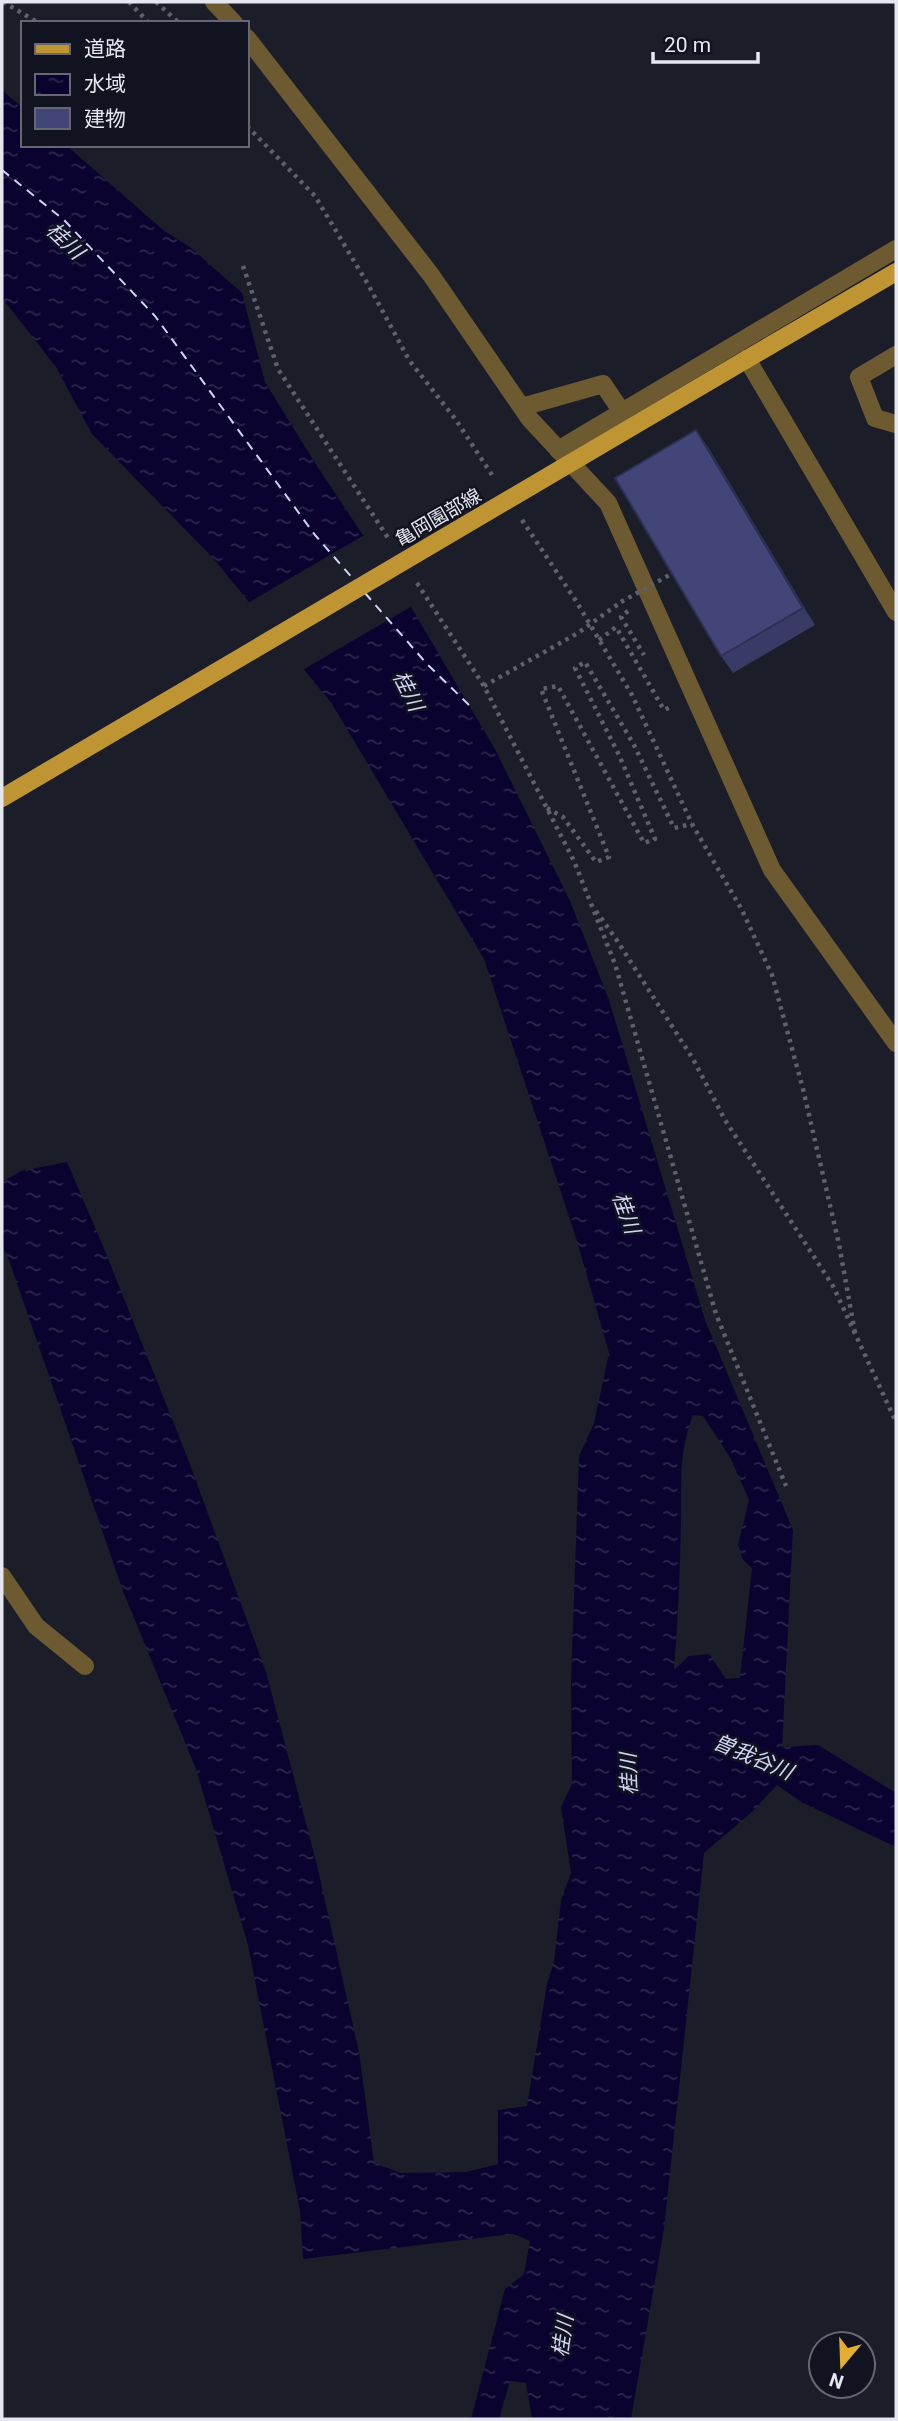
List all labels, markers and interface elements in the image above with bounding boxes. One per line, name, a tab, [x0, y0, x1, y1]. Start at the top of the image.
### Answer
legend	[21, 21, 248, 147]
scale bar	[653, 21, 758, 65]
text: 20 m	[664, 33, 711, 57]
text: 道路	[84, 37, 126, 61]
text: 水域	[84, 72, 126, 96]
text: 建物	[84, 107, 126, 131]
water label: 桂川	[42, 218, 90, 266]
street label: 亀岡園部線	[391, 484, 485, 551]
water label: 桂川	[388, 667, 429, 717]
water label: 桂川	[608, 1189, 645, 1239]
water label: 曽我谷川	[710, 1730, 798, 1785]
water label: 桂川	[616, 1751, 642, 1795]
water label: 桂川	[548, 2312, 578, 2358]
north arrow	[807, 2330, 877, 2400]
text: N	[827, 2368, 847, 2394]

